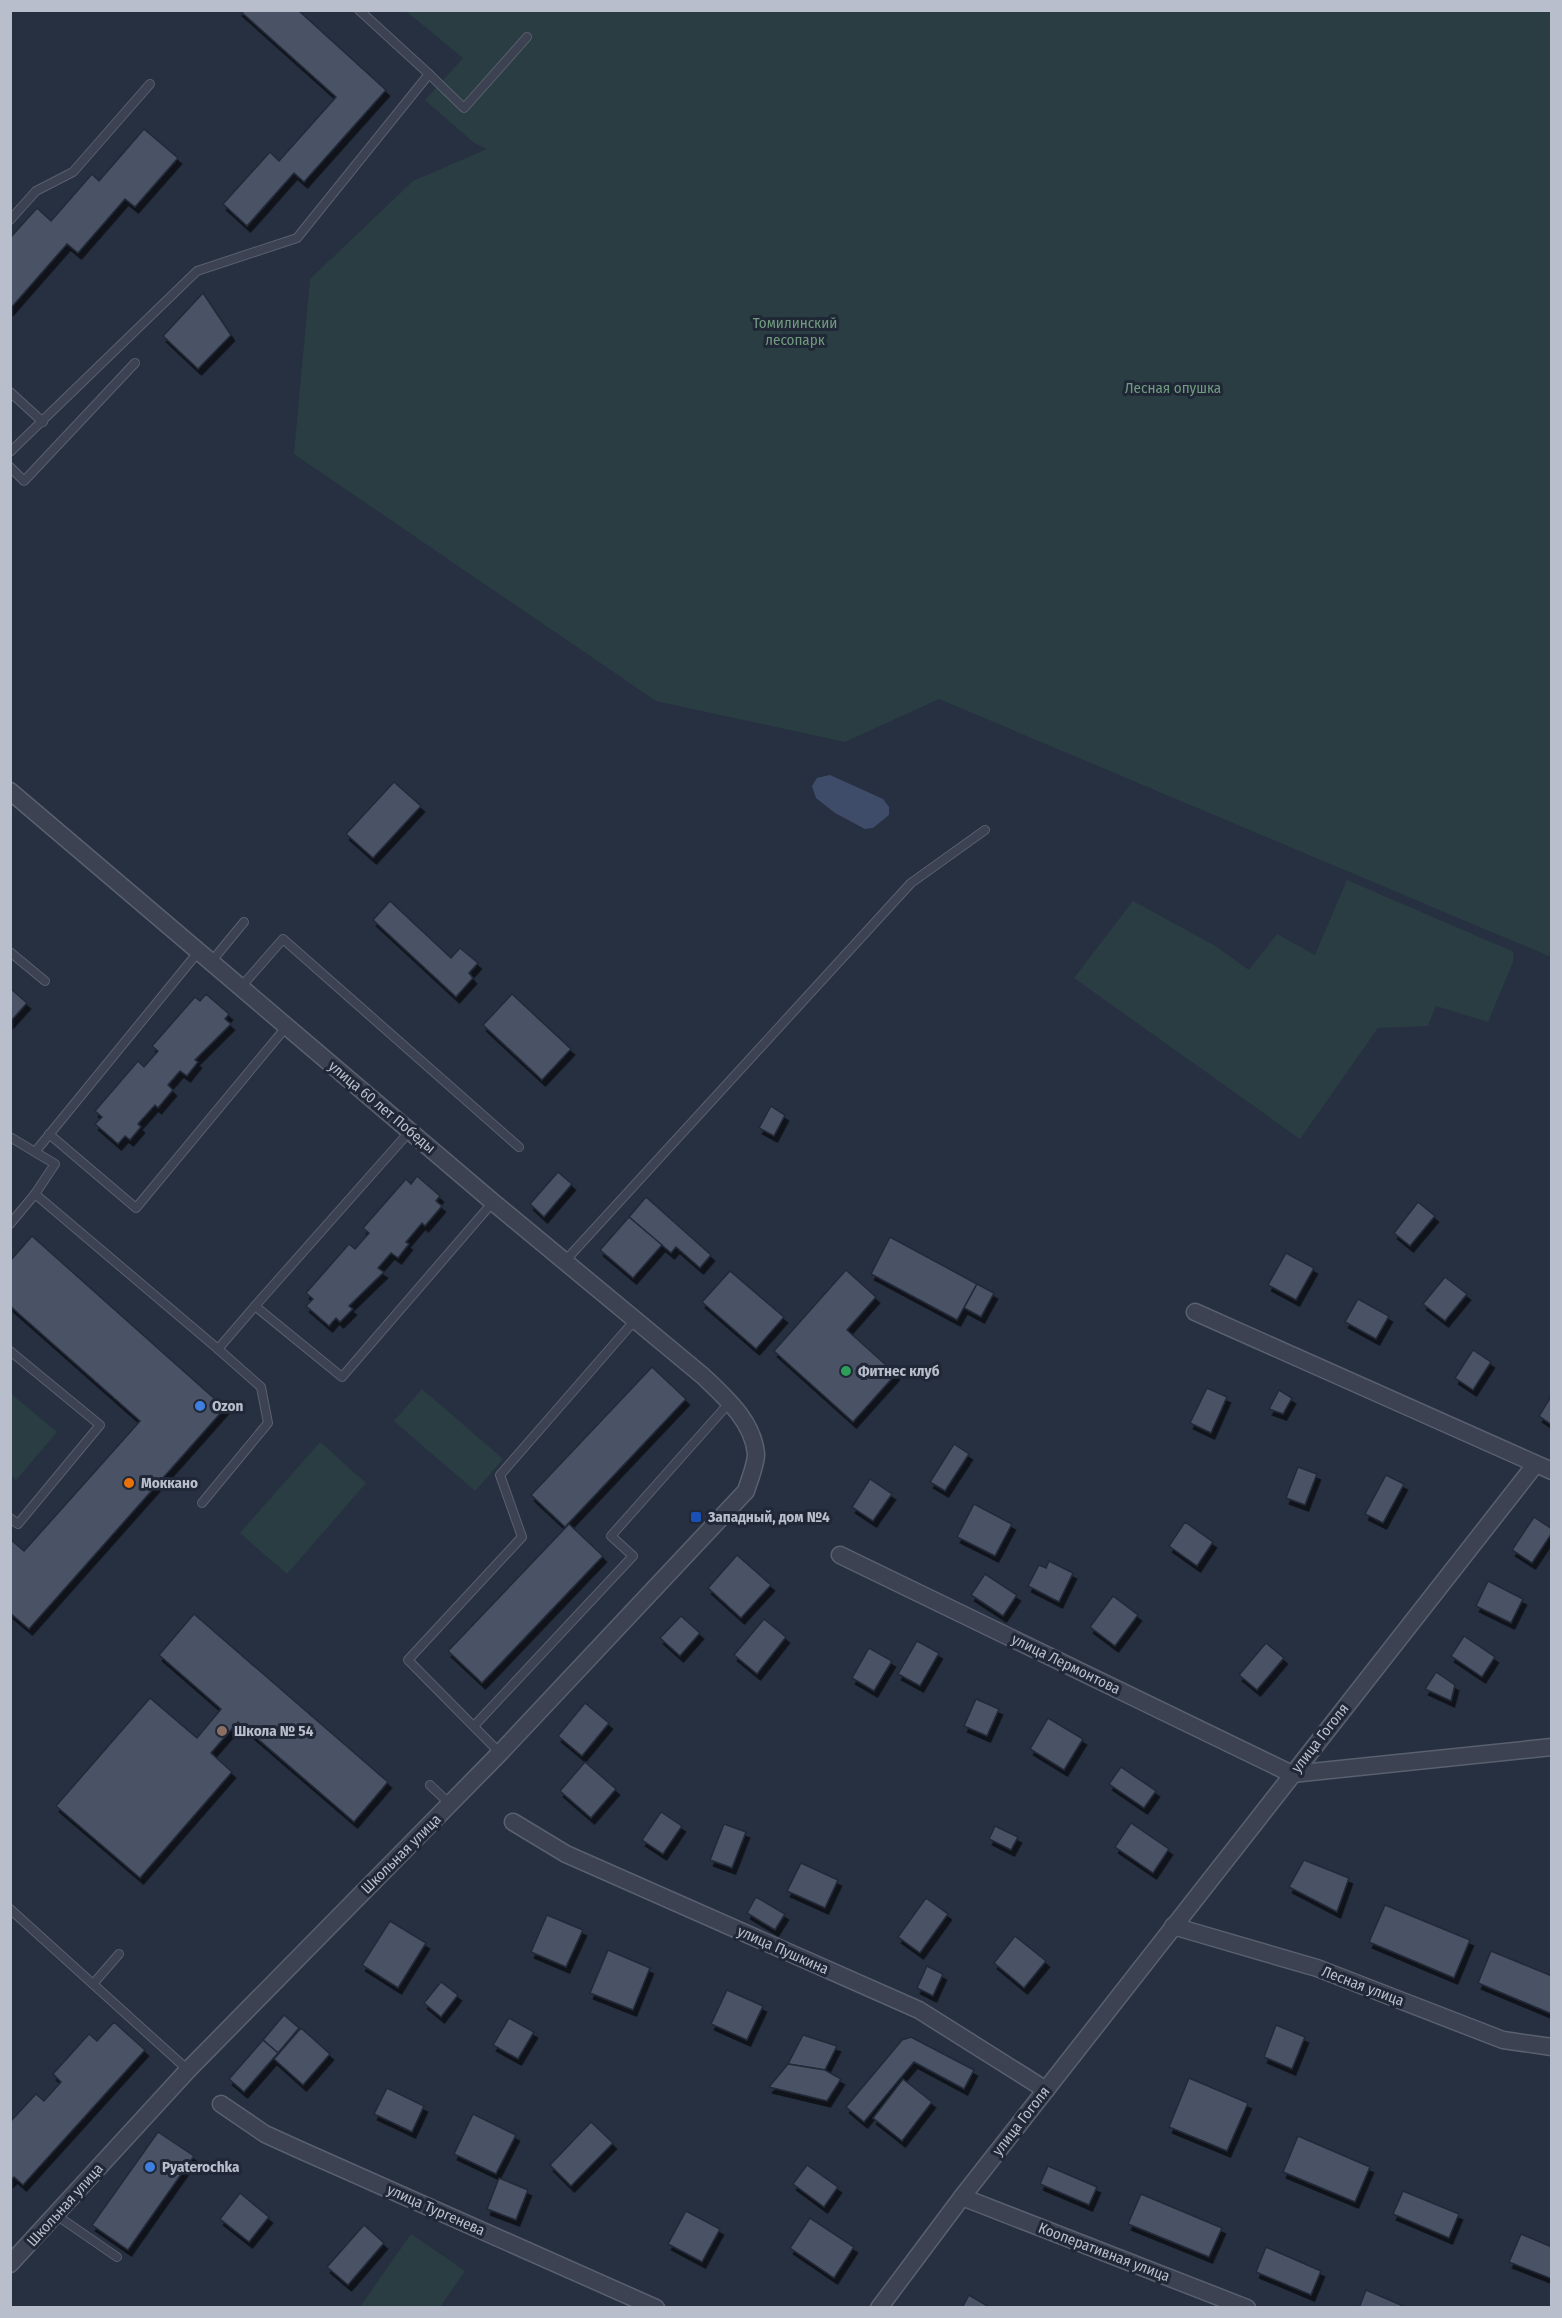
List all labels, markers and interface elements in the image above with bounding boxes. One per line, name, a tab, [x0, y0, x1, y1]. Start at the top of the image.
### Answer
park label: Томилинский лесопарк	[753, 314, 837, 349]
park label: Лесная опушка	[1125, 379, 1221, 397]
street label: улица 60 лет Победы	[325, 1057, 439, 1157]
place label: Фитнес клуб	[858, 1362, 940, 1380]
marker: Фитнес клуб	[839, 1364, 853, 1378]
place label: Ozon	[212, 1397, 243, 1415]
marker: Ozon	[193, 1399, 207, 1413]
place label: Моккано	[141, 1474, 198, 1492]
marker: Моккано	[122, 1476, 136, 1490]
place label: Западный, дом №4	[707, 1508, 830, 1526]
marker: Западный, дом №4	[689, 1510, 703, 1524]
street label: улица Лермонтова	[1009, 1630, 1123, 1698]
street label: улица Гоголя	[1287, 1700, 1353, 1776]
place label: Школа № 54	[234, 1722, 314, 1740]
marker: Школа № 54	[215, 1724, 229, 1738]
street label: Школьная улица	[357, 1810, 445, 1898]
street label: улица Пушкина	[735, 1922, 831, 1978]
street label: Лесная улица	[1319, 1962, 1407, 2010]
street label: улица Гоголя	[988, 2083, 1054, 2159]
place label: Pyaterochka	[162, 2158, 240, 2176]
street label: Школьная улица	[23, 2160, 107, 2250]
marker: Pyaterochka	[143, 2160, 157, 2174]
street label: улица Тургенева	[384, 2180, 488, 2240]
street label: Кооперативная улица	[1036, 2219, 1172, 2285]

